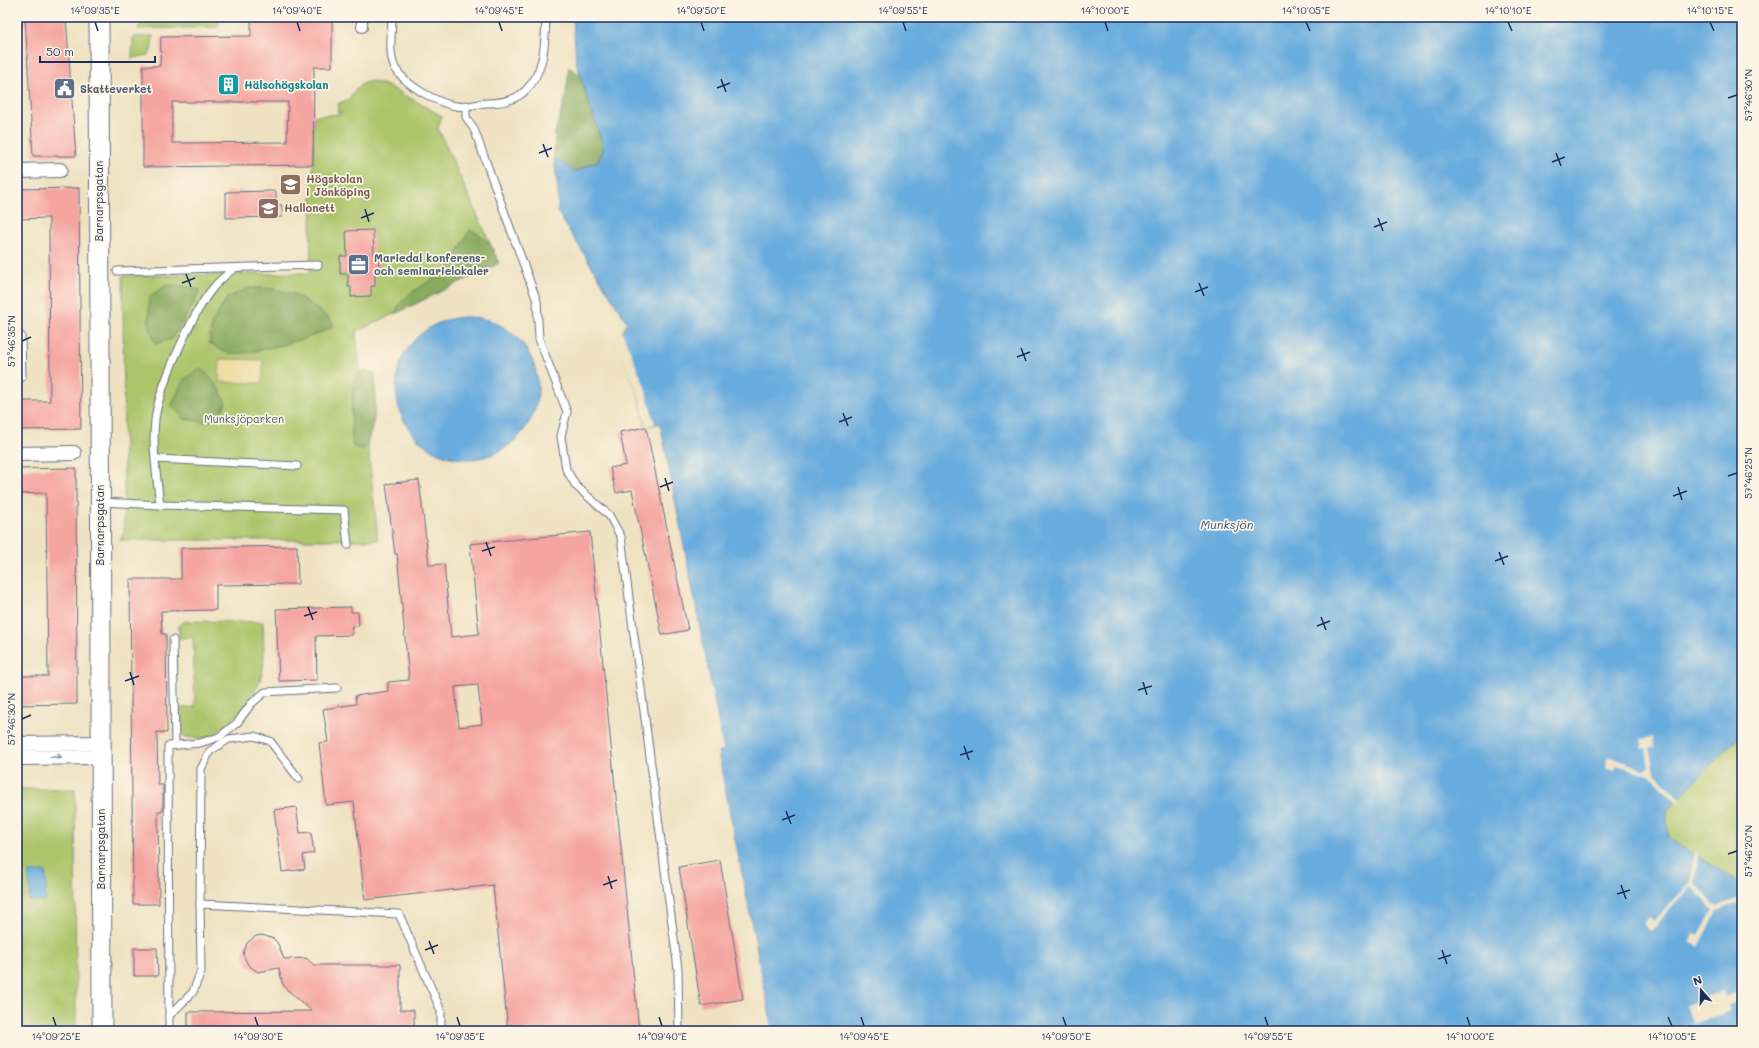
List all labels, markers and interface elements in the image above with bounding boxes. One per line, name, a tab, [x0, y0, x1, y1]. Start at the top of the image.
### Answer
text: 14°09'35"E	[70, 3, 120, 17]
text: 14°09'40"E	[272, 3, 322, 17]
text: 14°09'45"E	[474, 3, 524, 17]
text: 14°09'50"E	[676, 3, 726, 17]
text: 14°09'55"E	[878, 3, 928, 17]
text: 14°10'00"E	[1081, 3, 1130, 17]
text: 14°10'05"E	[1282, 3, 1330, 17]
text: 14°10'10"E	[1485, 3, 1532, 17]
text: 14°10'15"E	[1687, 3, 1734, 17]
scale bar	[40, 38, 155, 64]
text: 50 m	[46, 43, 74, 59]
text: 57°46'30"N	[1741, 69, 1755, 121]
building icon: Hälsohögskolan	[215, 72, 241, 98]
public building icon: Skatteverket	[51, 76, 77, 102]
place label: Hälsohögskolan	[244, 77, 329, 92]
place label: Skatteverket	[80, 81, 152, 96]
street label: Barnarpsgatan	[91, 161, 106, 241]
place label: Högskolan i Jönköping	[306, 171, 370, 199]
school or university icon: Högskolan i Jönköping	[278, 172, 304, 198]
school or university icon: Hallonett	[256, 195, 282, 221]
place label: Hallonett	[284, 200, 335, 215]
place label: Mariedal konferens- och seminarielokaler	[374, 250, 489, 278]
office icon: Mariedal konferens- och seminarielokaler	[346, 251, 372, 277]
text: 57°46'35"N	[4, 315, 18, 367]
park label: Munksjöparken	[204, 411, 284, 426]
text: 57°46'25"N	[1741, 447, 1755, 499]
street label: Barnarpsgatan	[92, 485, 107, 565]
water label: Munksjön	[1201, 516, 1254, 532]
text: 57°46'30"N	[4, 693, 18, 745]
one-way arrow	[49, 754, 62, 761]
street label: Barnarpsgatan	[93, 809, 108, 889]
text: 57°46'20"N	[1741, 825, 1755, 877]
north arrow	[1681, 970, 1721, 1010]
text: N	[1691, 972, 1704, 989]
text: 14°09'25"E	[31, 1029, 81, 1043]
text: 14°09'30"E	[233, 1029, 283, 1043]
text: 14°09'35"E	[435, 1029, 485, 1043]
text: 14°09'40"E	[637, 1029, 687, 1043]
text: 14°09'45"E	[839, 1029, 889, 1043]
text: 14°09'50"E	[1041, 1029, 1091, 1043]
text: 14°09'55"E	[1243, 1029, 1293, 1043]
text: 14°10'00"E	[1446, 1029, 1495, 1043]
text: 14°10'05"E	[1648, 1029, 1696, 1043]

